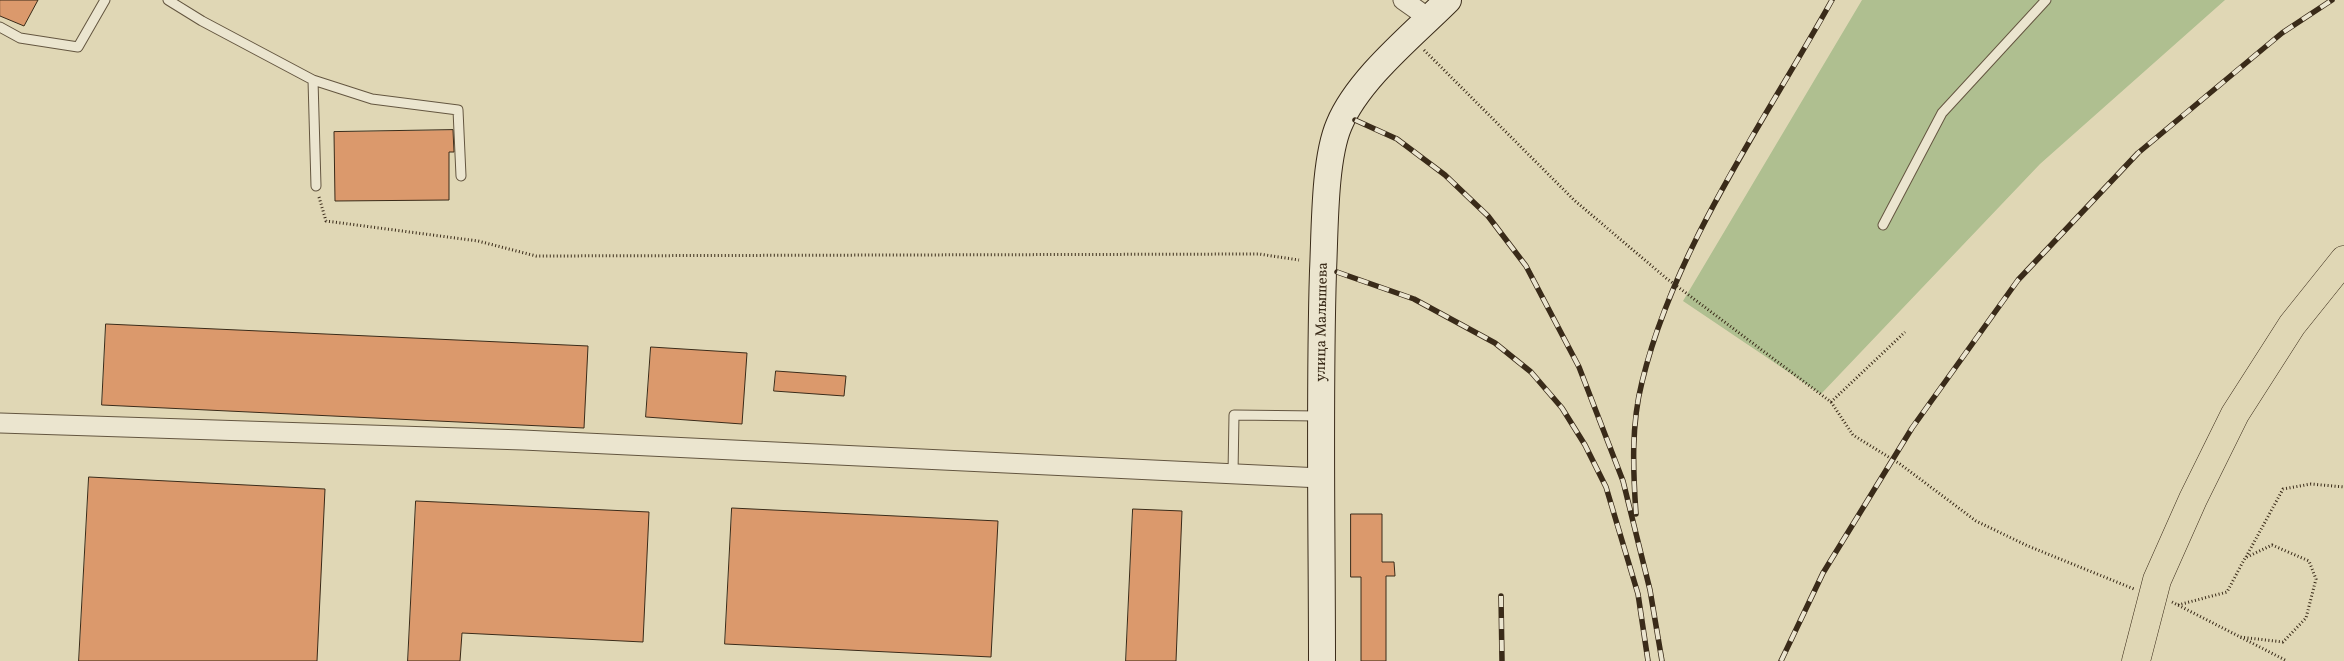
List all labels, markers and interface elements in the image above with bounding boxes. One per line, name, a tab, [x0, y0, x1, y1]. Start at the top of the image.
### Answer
street label: улица Малышева	[1313, 262, 1333, 382]

